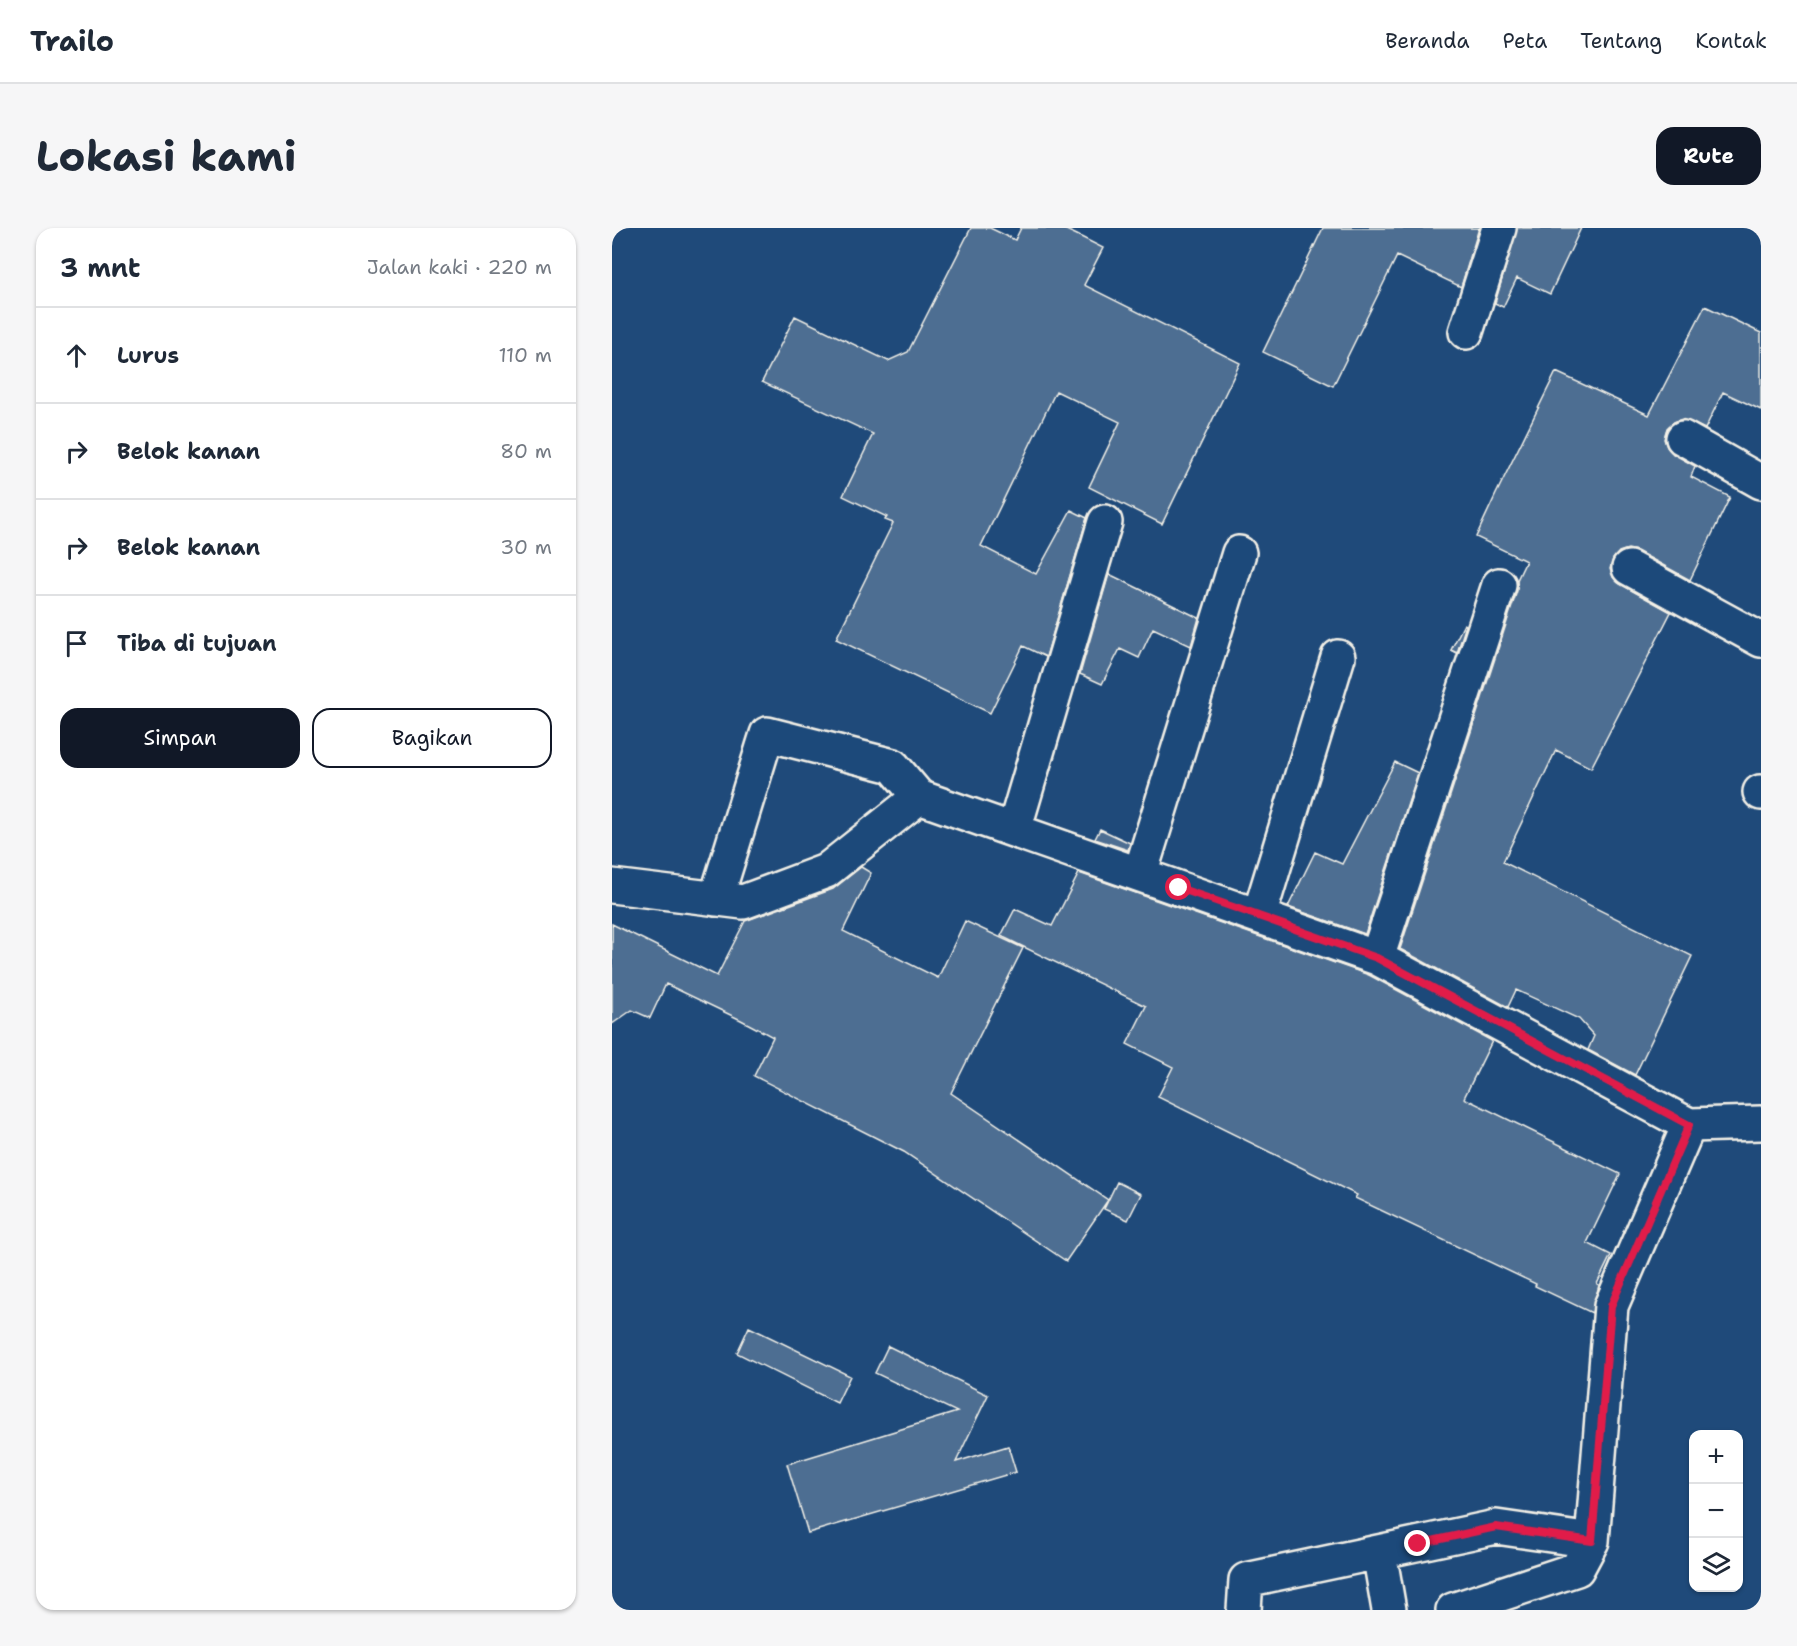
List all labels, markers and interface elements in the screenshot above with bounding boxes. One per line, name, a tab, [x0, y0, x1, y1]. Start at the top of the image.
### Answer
text: Trailo	[30, 22, 114, 60]
text: Beranda	[1385, 27, 1470, 55]
text: Peta	[1503, 27, 1547, 55]
text: Tentang	[1580, 27, 1662, 55]
text: Kontak	[1695, 27, 1767, 55]
button: Rute	[1656, 127, 1761, 185]
text: Lokasi kami	[36, 128, 297, 184]
text: 3 mnt	[60, 250, 140, 285]
text: Jalan kaki · 220 m	[367, 254, 552, 280]
icon: ahead	[60, 339, 93, 372]
text: Lurus	[117, 341, 179, 370]
text: 110 m	[498, 342, 552, 368]
icon: right	[60, 435, 93, 468]
text: Belok kanan	[117, 437, 260, 466]
text: 80 m	[500, 438, 552, 464]
icon: right	[60, 531, 93, 564]
text: Belok kanan	[117, 533, 260, 562]
text: 30 m	[500, 534, 552, 560]
icon: arrive	[60, 627, 93, 660]
text: Tiba di tujuan	[117, 629, 277, 658]
button: Simpan	[60, 708, 300, 768]
button: Bagikan	[312, 708, 552, 768]
route start	[1165, 874, 1191, 900]
map controls	[1689, 1430, 1743, 1592]
button: +	[1689, 1430, 1743, 1484]
button: −	[1689, 1484, 1743, 1538]
route end	[1404, 1530, 1430, 1556]
button: layers	[1689, 1538, 1743, 1592]

